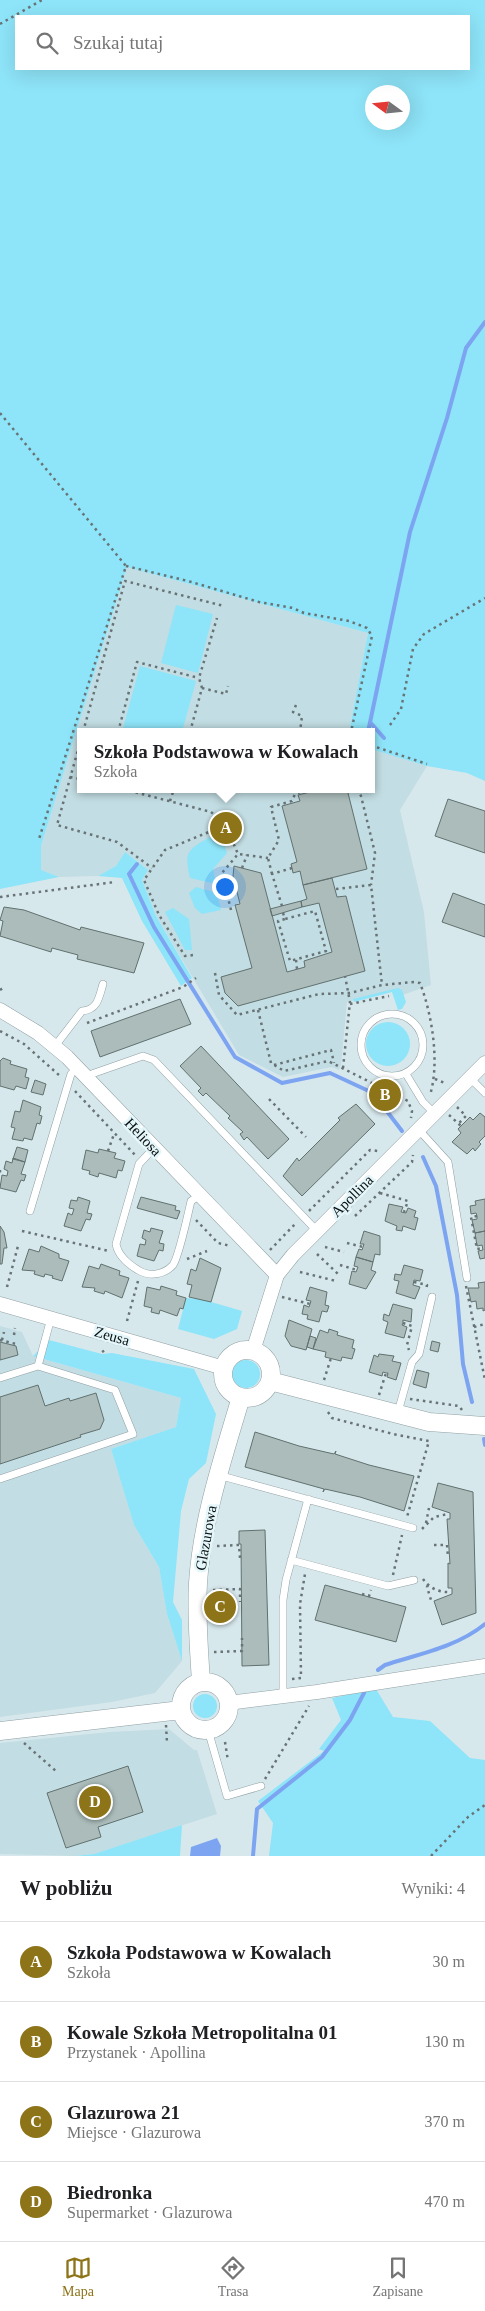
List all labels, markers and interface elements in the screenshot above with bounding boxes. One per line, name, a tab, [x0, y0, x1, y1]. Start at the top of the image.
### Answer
search box	[15, 15, 470, 70]
icon: search	[33, 29, 61, 57]
text: Szukaj tutaj	[73, 32, 163, 53]
north arrow	[365, 85, 410, 130]
popup	[77, 728, 375, 793]
text: Szkoła Podstawowa w Kowalach	[94, 741, 358, 762]
text: Szkoła	[94, 763, 137, 780]
pin: A	[210, 809, 242, 847]
your location	[212, 874, 238, 900]
pin: B	[369, 1076, 401, 1114]
street label: Heliosa	[122, 1115, 165, 1159]
street label: Apollina	[328, 1172, 376, 1220]
street label: Zeusa	[93, 1323, 132, 1349]
street label: Glazurowa	[192, 1504, 220, 1572]
pin: C	[204, 1588, 236, 1626]
pin: D	[79, 1783, 111, 1821]
text: W pobliżu	[20, 1876, 112, 1900]
text: Wyniki: 4	[402, 1880, 465, 1897]
text: Szkoła Podstawowa w Kowalach	[67, 1942, 331, 1963]
text: A	[30, 1953, 42, 1970]
text: 30 m	[433, 1953, 465, 1970]
text: Szkoła	[67, 1964, 111, 1981]
text: Kowale Szkoła Metropolitalna 01	[67, 2022, 337, 2043]
text: B	[31, 2033, 41, 2050]
text: 130 m	[425, 2033, 465, 2050]
text: Przystanek · Apollina	[67, 2044, 206, 2061]
text: Glazurowa 21	[67, 2102, 180, 2123]
text: C	[30, 2113, 42, 2130]
text: 370 m	[425, 2113, 465, 2130]
text: Miejsce · Glazurowa	[67, 2124, 201, 2141]
text: Biedronka	[67, 2182, 152, 2203]
text: D	[30, 2193, 42, 2210]
text: 470 m	[425, 2193, 465, 2210]
text: Supermarket · Glazurowa	[67, 2204, 232, 2221]
tab: Mapa	[62, 2254, 94, 2300]
tab: Trasa	[218, 2254, 248, 2300]
tab: Zapisane	[372, 2254, 423, 2300]

